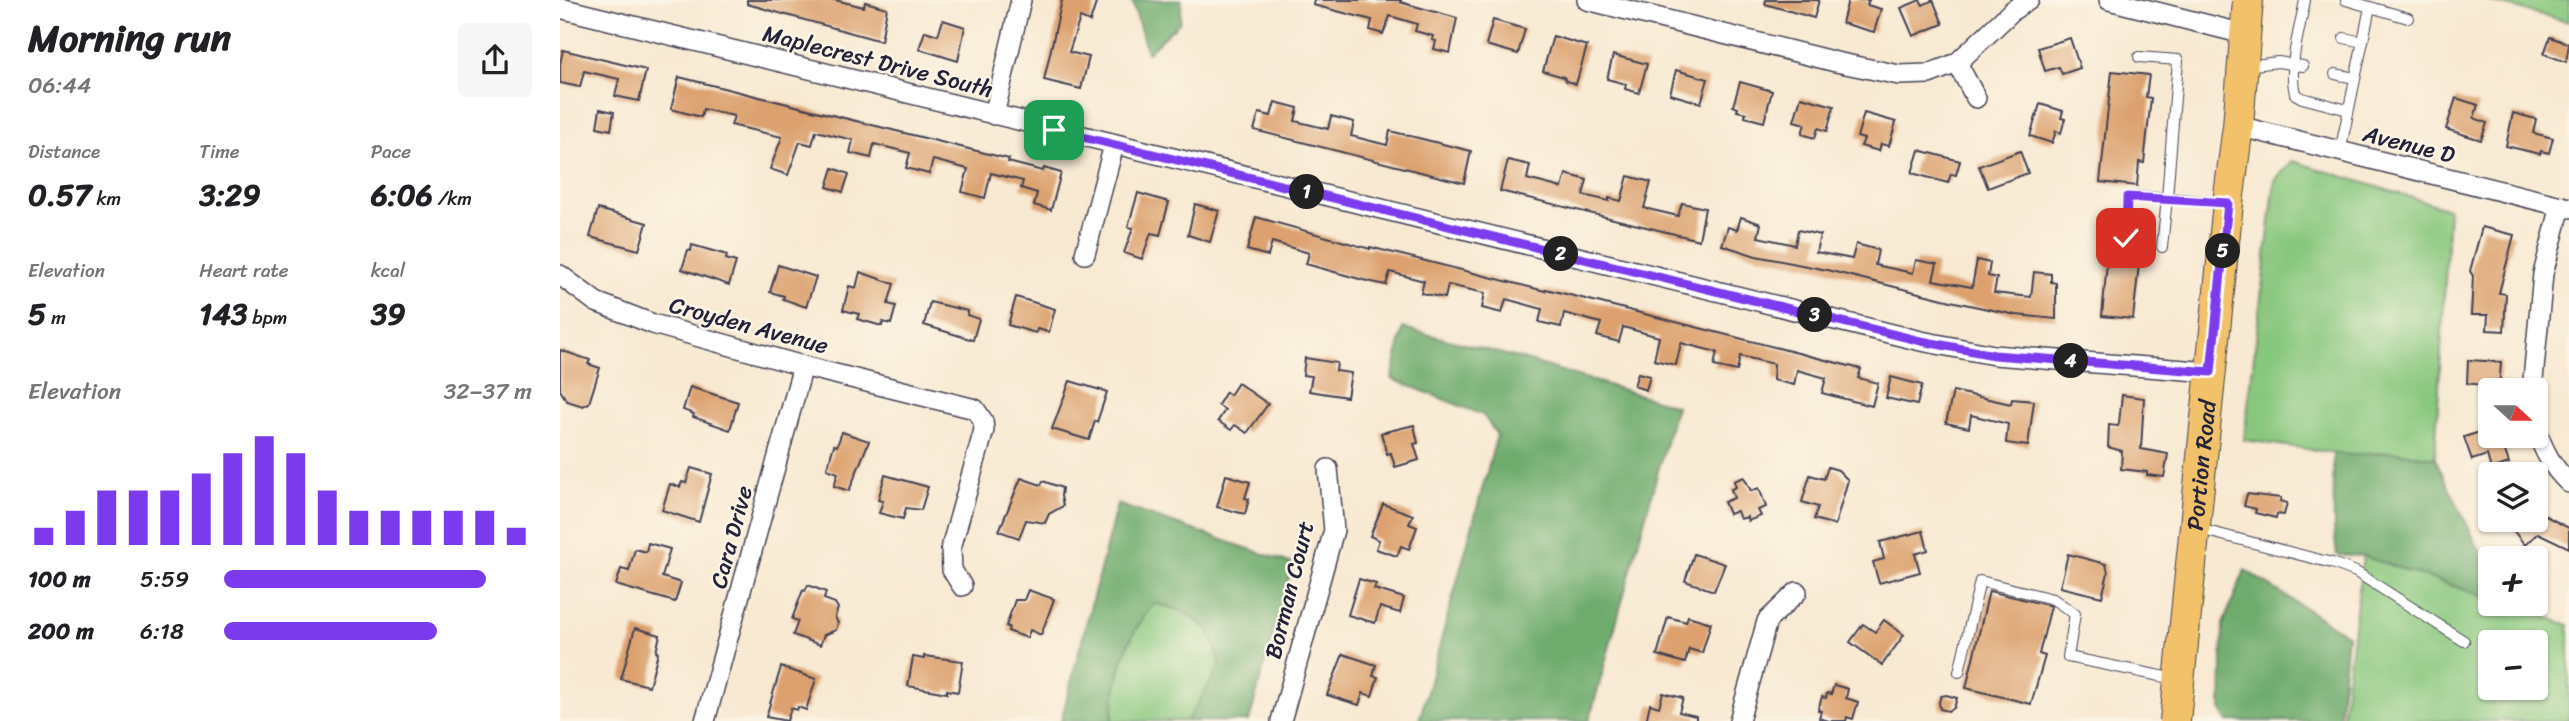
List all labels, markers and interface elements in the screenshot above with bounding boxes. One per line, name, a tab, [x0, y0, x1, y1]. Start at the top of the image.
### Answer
text: Morning run	[28, 5, 231, 72]
street label: Maplecrest Drive South	[758, 13, 997, 110]
button: share	[458, 23, 532, 97]
text: 06:44	[28, 65, 91, 106]
pin	[1024, 100, 1084, 160]
icon: arrive	[1035, 111, 1073, 149]
street label: Avenue D	[2358, 113, 2459, 176]
text: Distance	[28, 135, 100, 168]
text: Time	[199, 135, 240, 168]
text: Pace	[371, 135, 411, 168]
text: 0.57	[28, 168, 91, 222]
text: 3:29	[199, 168, 261, 222]
text: 6:06	[371, 168, 433, 222]
pin: 1	[1290, 174, 1324, 210]
text: 1	[1302, 175, 1311, 208]
text: km	[91, 182, 121, 215]
text: /km	[433, 182, 472, 215]
pin	[2096, 208, 2156, 268]
icon: check	[2107, 219, 2145, 257]
pin: 5	[2206, 233, 2240, 268]
text: 5	[2217, 234, 2228, 267]
pin: 2	[1544, 236, 1578, 272]
text: 2	[1555, 237, 1566, 270]
text: Elevation	[28, 254, 105, 287]
text: Heart rate	[199, 254, 289, 287]
text: kcal	[371, 254, 405, 287]
street label: Croyden Avenue	[665, 285, 833, 366]
text: 5	[28, 287, 46, 341]
text: 143	[199, 287, 247, 341]
text: 39	[371, 287, 406, 341]
pin: 3	[1798, 298, 1832, 332]
text: 3	[1809, 298, 1820, 331]
text: m	[46, 301, 66, 334]
text: bpm	[247, 301, 287, 334]
pin: 4	[2054, 344, 2088, 378]
text: 4	[2065, 344, 2076, 377]
text: Elevation	[28, 371, 121, 412]
text: 32–37 m	[444, 371, 532, 412]
north arrow	[2478, 378, 2548, 448]
map controls	[2478, 378, 2548, 700]
street label: Portion Road	[2175, 396, 2229, 532]
button: layers	[2478, 462, 2548, 532]
street label: Cara Drive	[698, 481, 765, 593]
street label: Borman Court	[1253, 517, 1326, 663]
button: +	[2478, 546, 2548, 616]
text: 100 m	[28, 559, 91, 600]
text: 5:59	[140, 559, 189, 600]
text: 200 m	[28, 611, 94, 652]
text: 6:18	[140, 611, 184, 652]
button: −	[2478, 630, 2548, 700]

